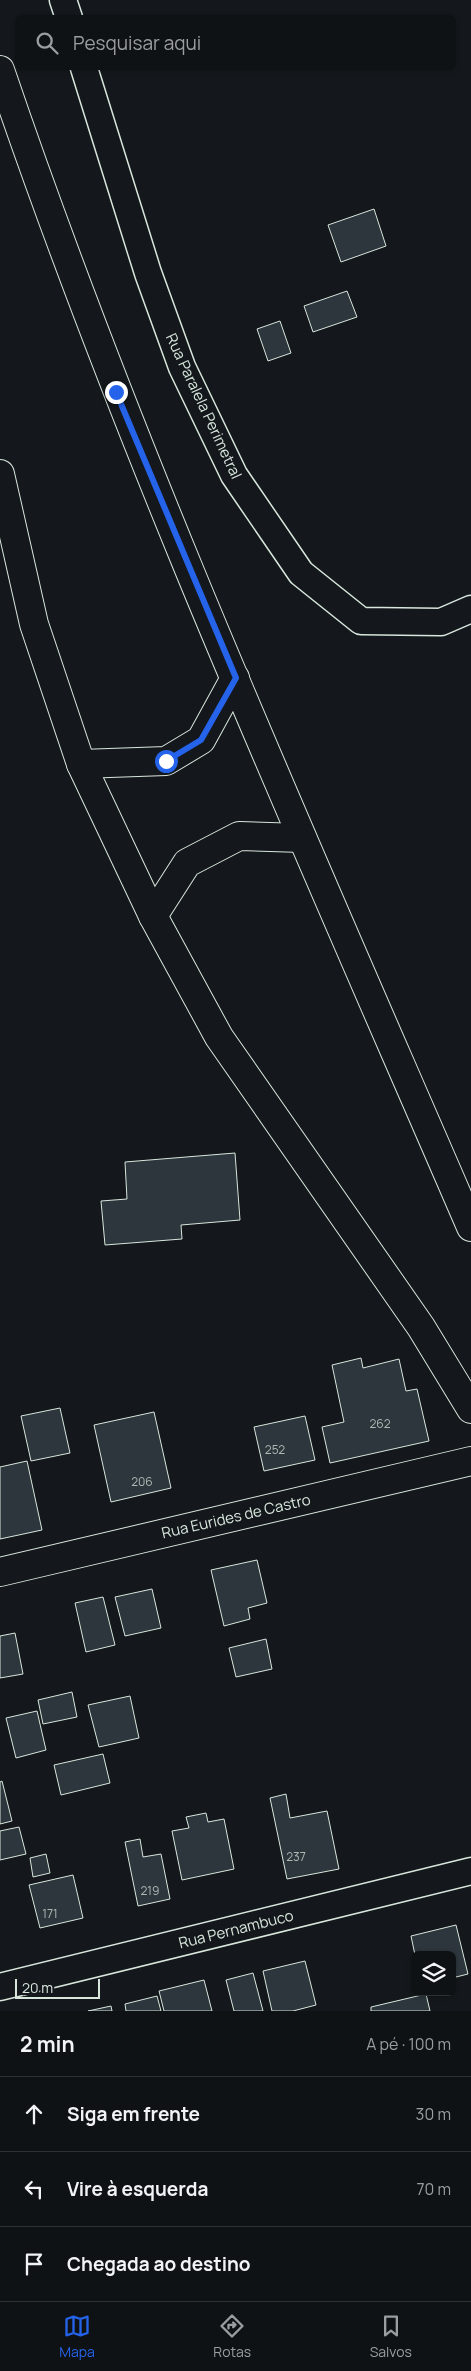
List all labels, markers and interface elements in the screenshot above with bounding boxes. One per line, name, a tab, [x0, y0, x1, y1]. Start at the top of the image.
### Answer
search box	[15, 15, 456, 70]
icon: search	[33, 29, 61, 57]
text: Pesquisar aqui	[73, 30, 201, 56]
street label: Rua Paralela Perimetral	[161, 330, 247, 482]
route end	[105, 381, 128, 404]
route start	[155, 750, 178, 773]
house number: 262	[369, 1415, 391, 1432]
house number: 252	[265, 1441, 285, 1458]
house number: 206	[131, 1473, 153, 1490]
street label: Rua Eurides de Castro	[159, 1489, 313, 1543]
house number: 237	[286, 1848, 306, 1865]
house number: 219	[141, 1882, 159, 1899]
house number: 171	[42, 1905, 58, 1922]
street label: Rua Pernambuco	[176, 1905, 296, 1953]
map controls	[411, 1951, 456, 1996]
button: layers	[411, 1951, 456, 1996]
scale bar	[15, 1976, 100, 1999]
text: 20 m	[22, 1978, 53, 1997]
text: 2 min	[20, 2030, 75, 2058]
text: A pé · 100 m	[366, 2033, 451, 2055]
icon: ahead	[20, 2100, 48, 2128]
text: Siga em frente	[67, 2101, 200, 2127]
text: 30 m	[416, 2103, 451, 2125]
icon: left	[20, 2175, 48, 2203]
text: Vire à esquerda	[67, 2176, 208, 2202]
text: 70 m	[416, 2178, 451, 2200]
icon: arrive	[20, 2250, 48, 2278]
text: Chegada ao destino	[67, 2251, 250, 2277]
tab: Mapa	[59, 2312, 95, 2361]
tab: Rotas	[213, 2312, 251, 2361]
tab: Salvos	[370, 2312, 412, 2361]

